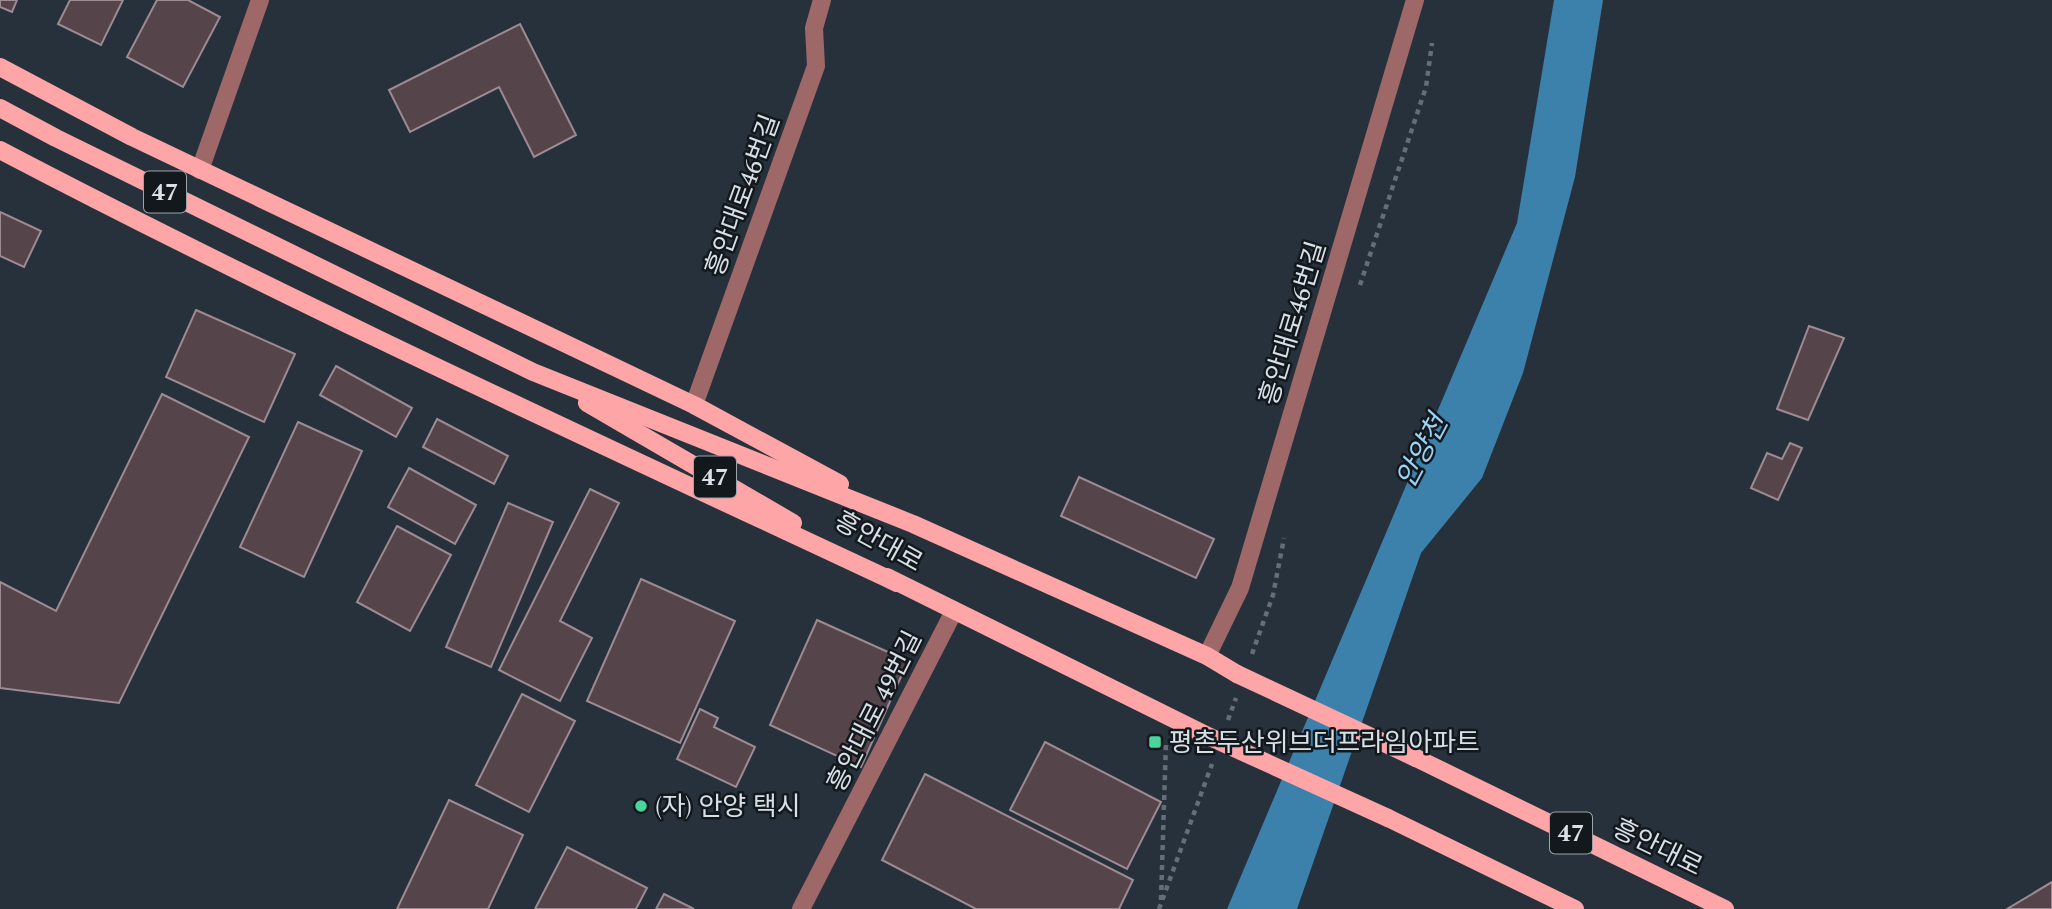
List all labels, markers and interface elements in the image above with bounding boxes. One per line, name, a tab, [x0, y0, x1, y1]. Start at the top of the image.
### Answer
street label: 흥안대로46번길	[695, 109, 791, 282]
road number: 47	[144, 172, 186, 212]
street label: 흥안대로46번길	[1249, 236, 1337, 410]
water label: 안양천	[1385, 405, 1461, 496]
road number: 47	[694, 456, 736, 498]
street label: 흥안대로	[827, 501, 930, 583]
street label: 흥안대로 49번길	[817, 624, 933, 799]
place label: 평촌두산위브더프라임아파트	[1169, 723, 1480, 763]
marker: 평촌두산위브더프라임아파트	[1147, 734, 1163, 750]
place label: (자) 안양 택시	[655, 787, 801, 827]
marker: (자) 안양 택시	[633, 798, 649, 814]
street label: 흥안대로	[1606, 809, 1709, 887]
road number: 47	[1550, 812, 1592, 854]

